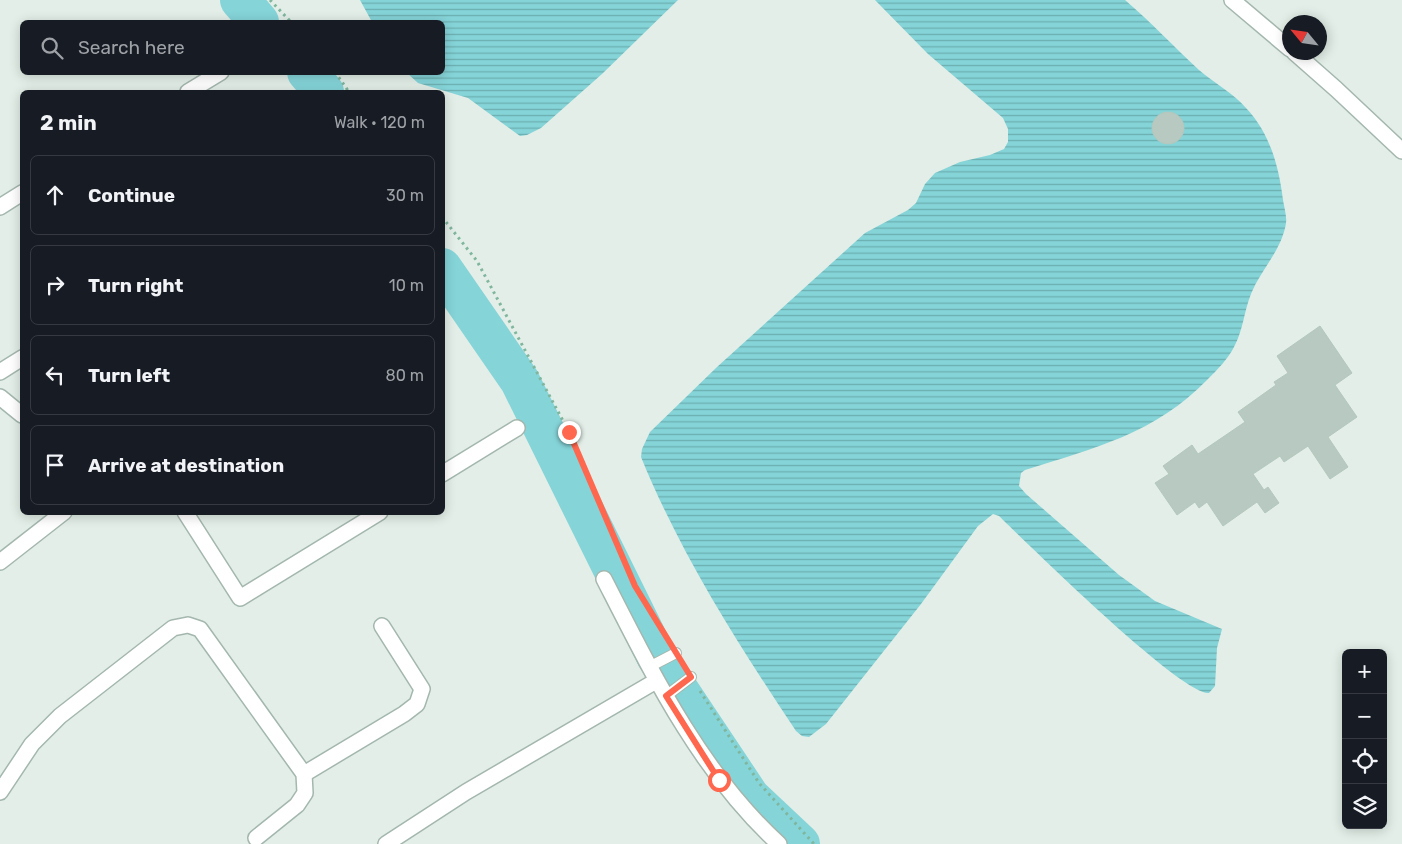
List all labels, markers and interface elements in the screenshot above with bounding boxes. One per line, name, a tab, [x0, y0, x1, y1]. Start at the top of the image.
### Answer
north arrow	[1282, 15, 1327, 60]
search box	[20, 20, 445, 75]
icon: search	[38, 34, 66, 62]
text: Search here	[78, 36, 185, 59]
text: 2 min	[40, 110, 97, 135]
text: Walk · 120 m	[334, 113, 425, 132]
icon: ahead	[41, 181, 69, 209]
text: Continue	[88, 184, 175, 207]
text: 30 m	[386, 186, 424, 205]
icon: right	[41, 271, 69, 299]
text: Turn right	[88, 274, 183, 297]
text: 10 m	[389, 276, 424, 295]
icon: left	[41, 361, 69, 389]
text: Turn left	[88, 364, 170, 387]
text: 80 m	[386, 366, 424, 385]
route end	[558, 421, 581, 444]
icon: arrive	[41, 451, 69, 479]
text: Arrive at destination	[88, 454, 284, 477]
map controls	[1342, 649, 1387, 829]
button: +	[1342, 649, 1387, 694]
button: −	[1342, 694, 1387, 739]
button: locate	[1342, 739, 1387, 784]
route start	[708, 769, 731, 792]
button: layers	[1342, 784, 1387, 829]

